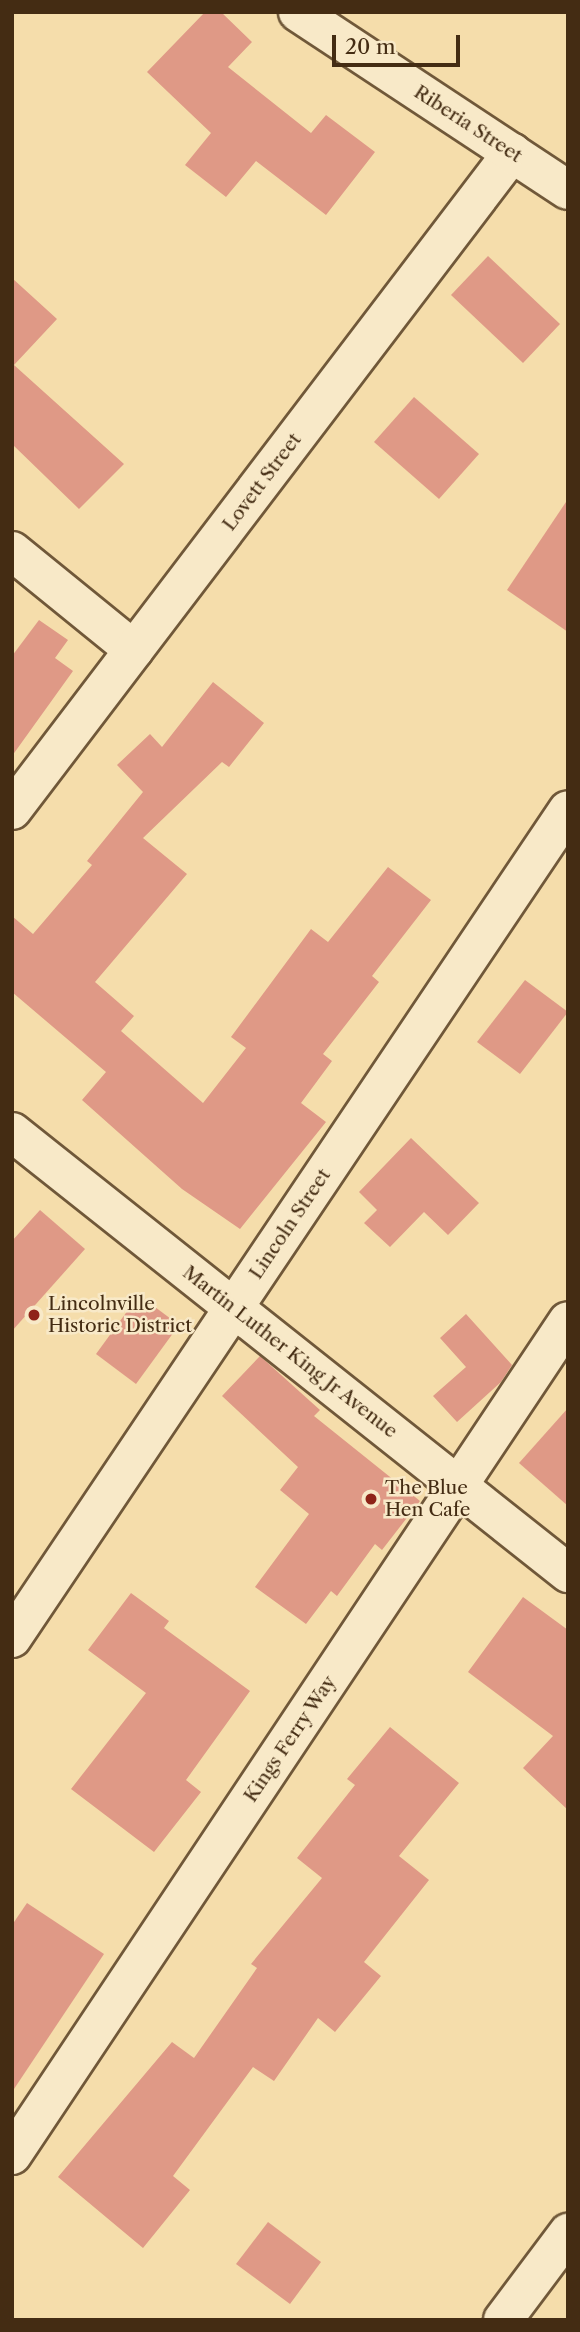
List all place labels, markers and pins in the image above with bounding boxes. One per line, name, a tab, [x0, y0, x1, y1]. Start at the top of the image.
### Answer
place label: Lincolnville Historic District	[48, 1293, 192, 1337]
marker: Lincolnville Historic District	[26, 1307, 42, 1323]
place label: The Blue Hen Cafe	[385, 1477, 470, 1521]
marker: The Blue Hen Cafe	[363, 1491, 379, 1507]

